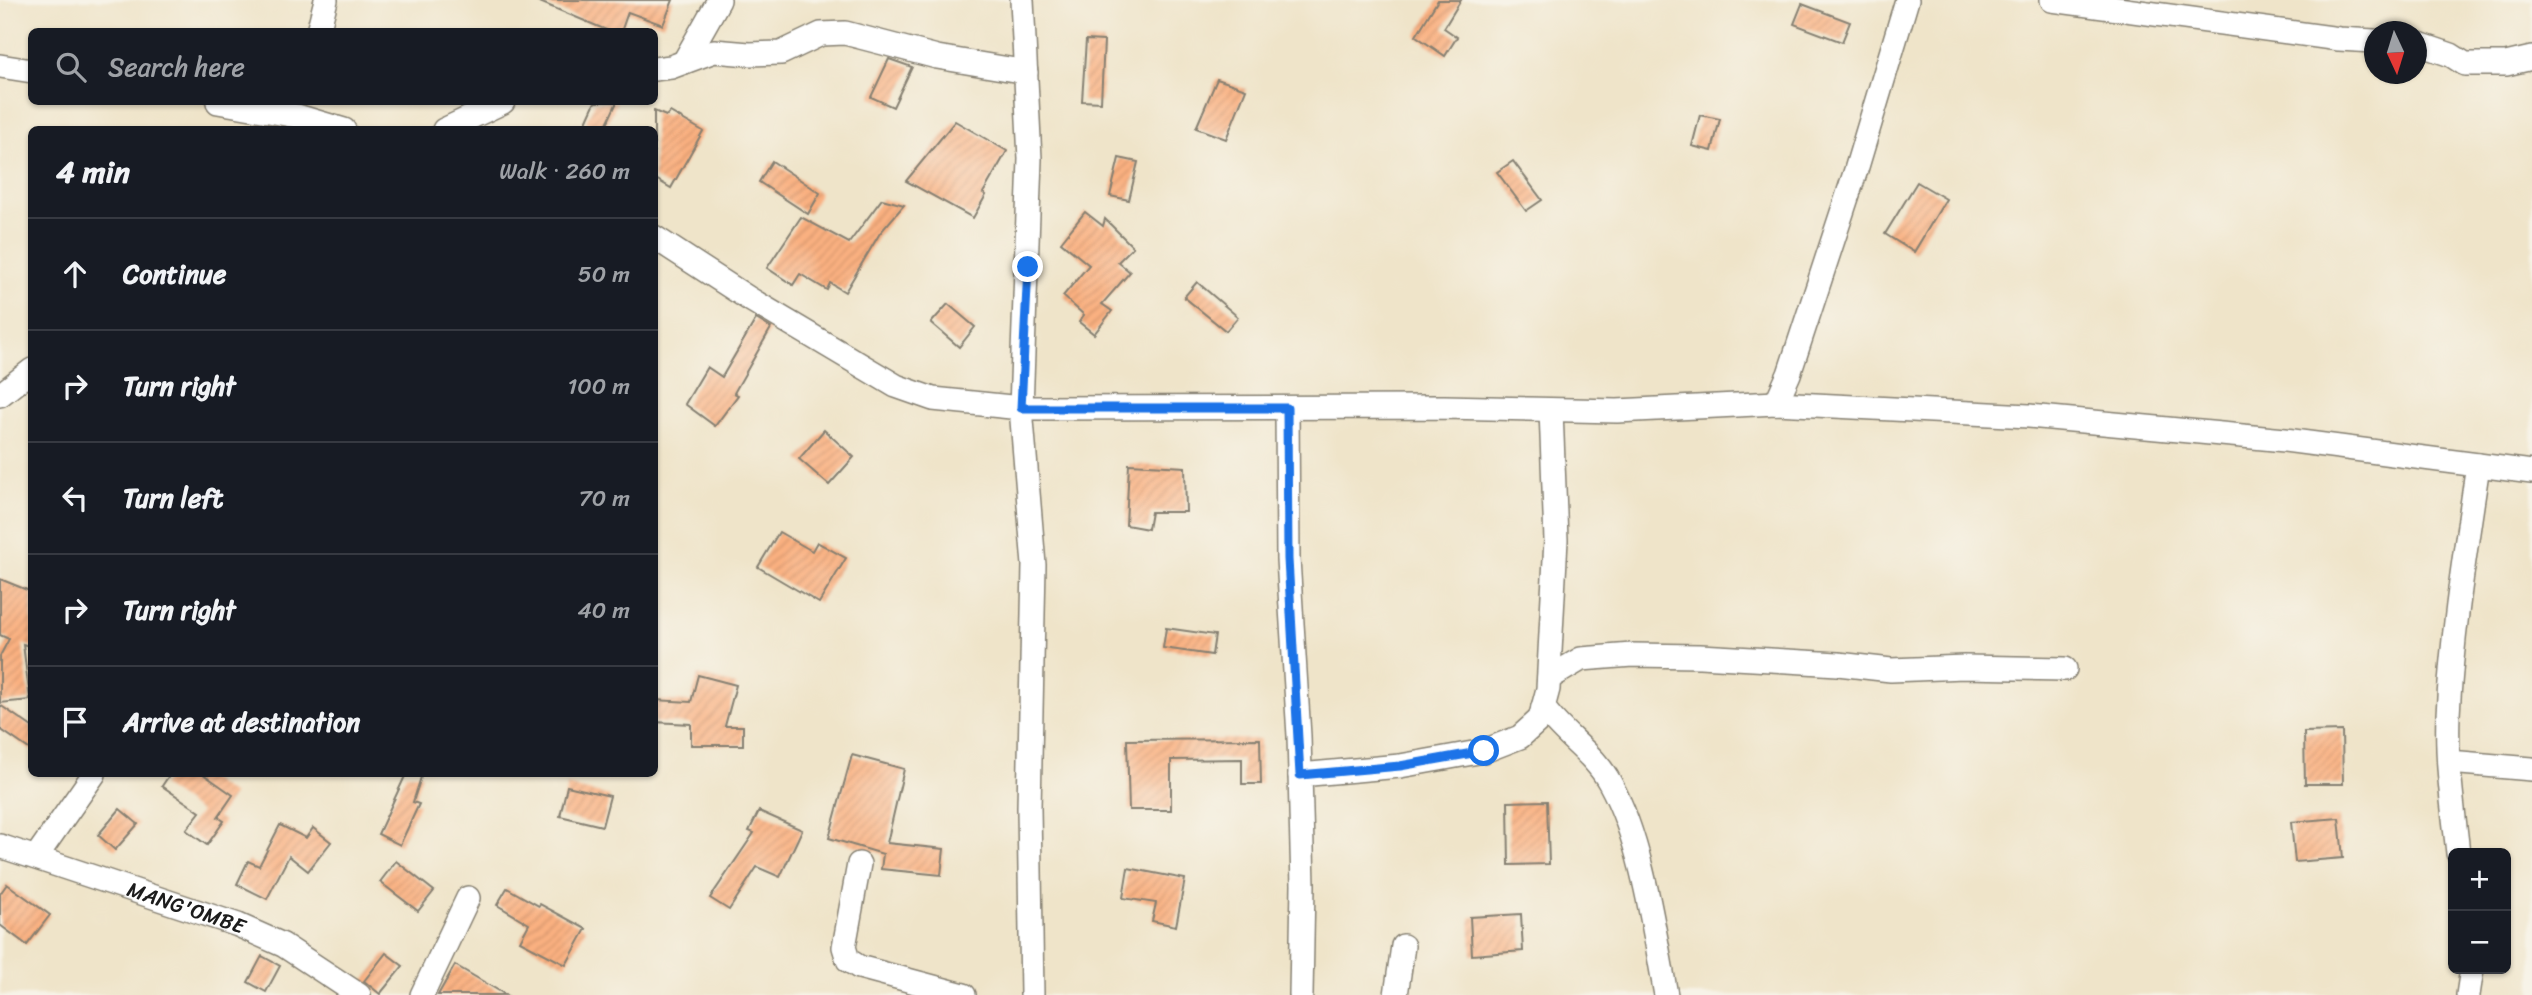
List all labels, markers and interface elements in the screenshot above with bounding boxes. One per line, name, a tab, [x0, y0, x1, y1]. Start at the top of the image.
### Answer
north arrow	[2364, 21, 2427, 84]
search box	[28, 28, 658, 105]
text: Search here	[108, 44, 245, 90]
icon: search	[52, 48, 90, 86]
text: 4 min	[56, 145, 130, 199]
text: Walk · 260 m	[499, 151, 630, 192]
text: Continue	[123, 251, 226, 297]
route end	[1012, 251, 1043, 282]
text: 50 m	[578, 254, 630, 295]
icon: ahead	[56, 255, 94, 293]
text: Turn right	[123, 363, 236, 409]
text: 100 m	[567, 366, 630, 407]
icon: right	[56, 367, 94, 405]
text: Turn left	[123, 475, 223, 521]
text: 70 m	[579, 478, 630, 519]
icon: left	[56, 479, 94, 517]
text: Turn right	[123, 587, 236, 633]
text: 40 m	[577, 590, 630, 631]
icon: right	[56, 591, 94, 629]
text: Arrive at destination	[123, 699, 360, 745]
icon: arrive	[56, 703, 94, 741]
route start	[1468, 735, 1499, 766]
map controls	[2448, 848, 2511, 974]
button: +	[2448, 848, 2511, 911]
street label: MANG'OMBE	[122, 870, 253, 946]
button: −	[2448, 911, 2511, 974]

